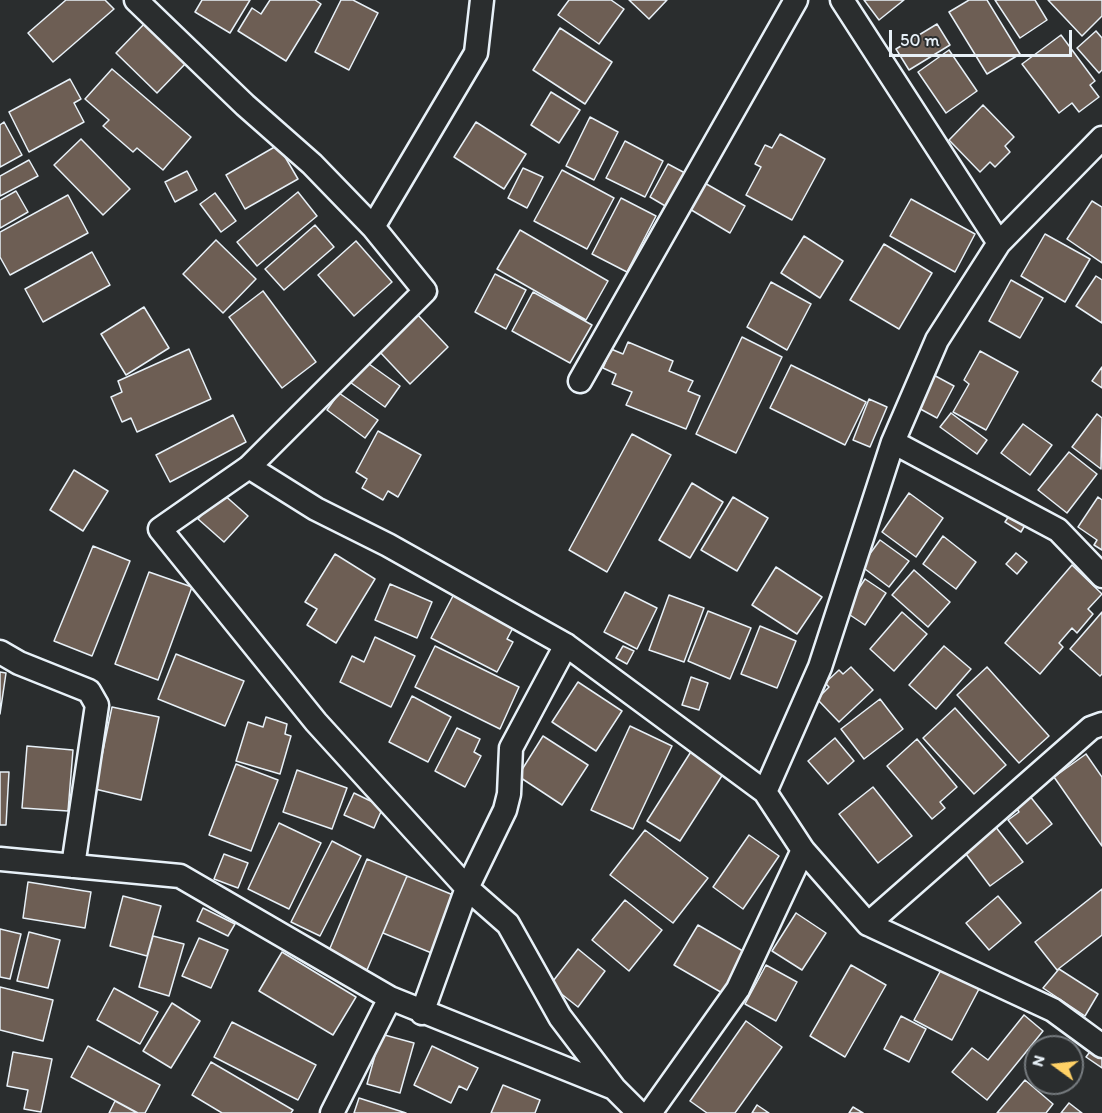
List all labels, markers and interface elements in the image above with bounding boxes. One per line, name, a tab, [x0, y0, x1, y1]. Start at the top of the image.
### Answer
scale bar	[892, 18, 1075, 56]
text: 50 m	[900, 29, 940, 51]
north arrow	[1024, 1035, 1084, 1095]
text: N	[1027, 1053, 1049, 1068]

